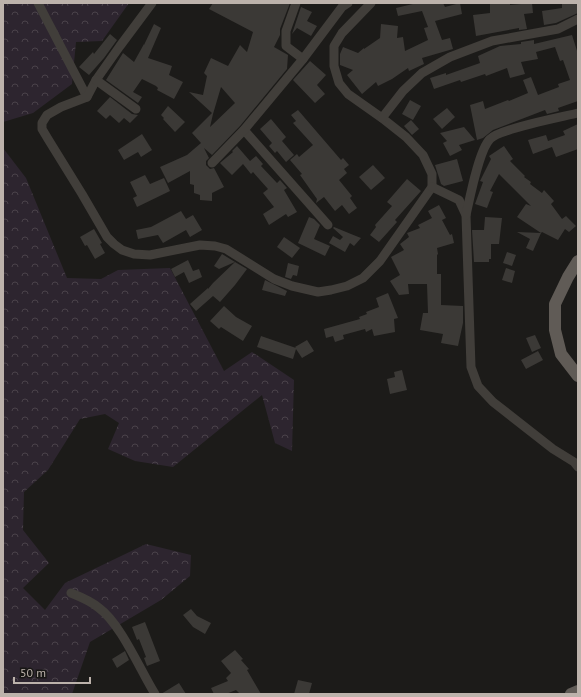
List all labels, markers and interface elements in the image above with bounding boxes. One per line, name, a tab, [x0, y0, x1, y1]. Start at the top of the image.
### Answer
scale bar	[14, 659, 90, 685]
text: 50 m	[20, 665, 46, 680]

